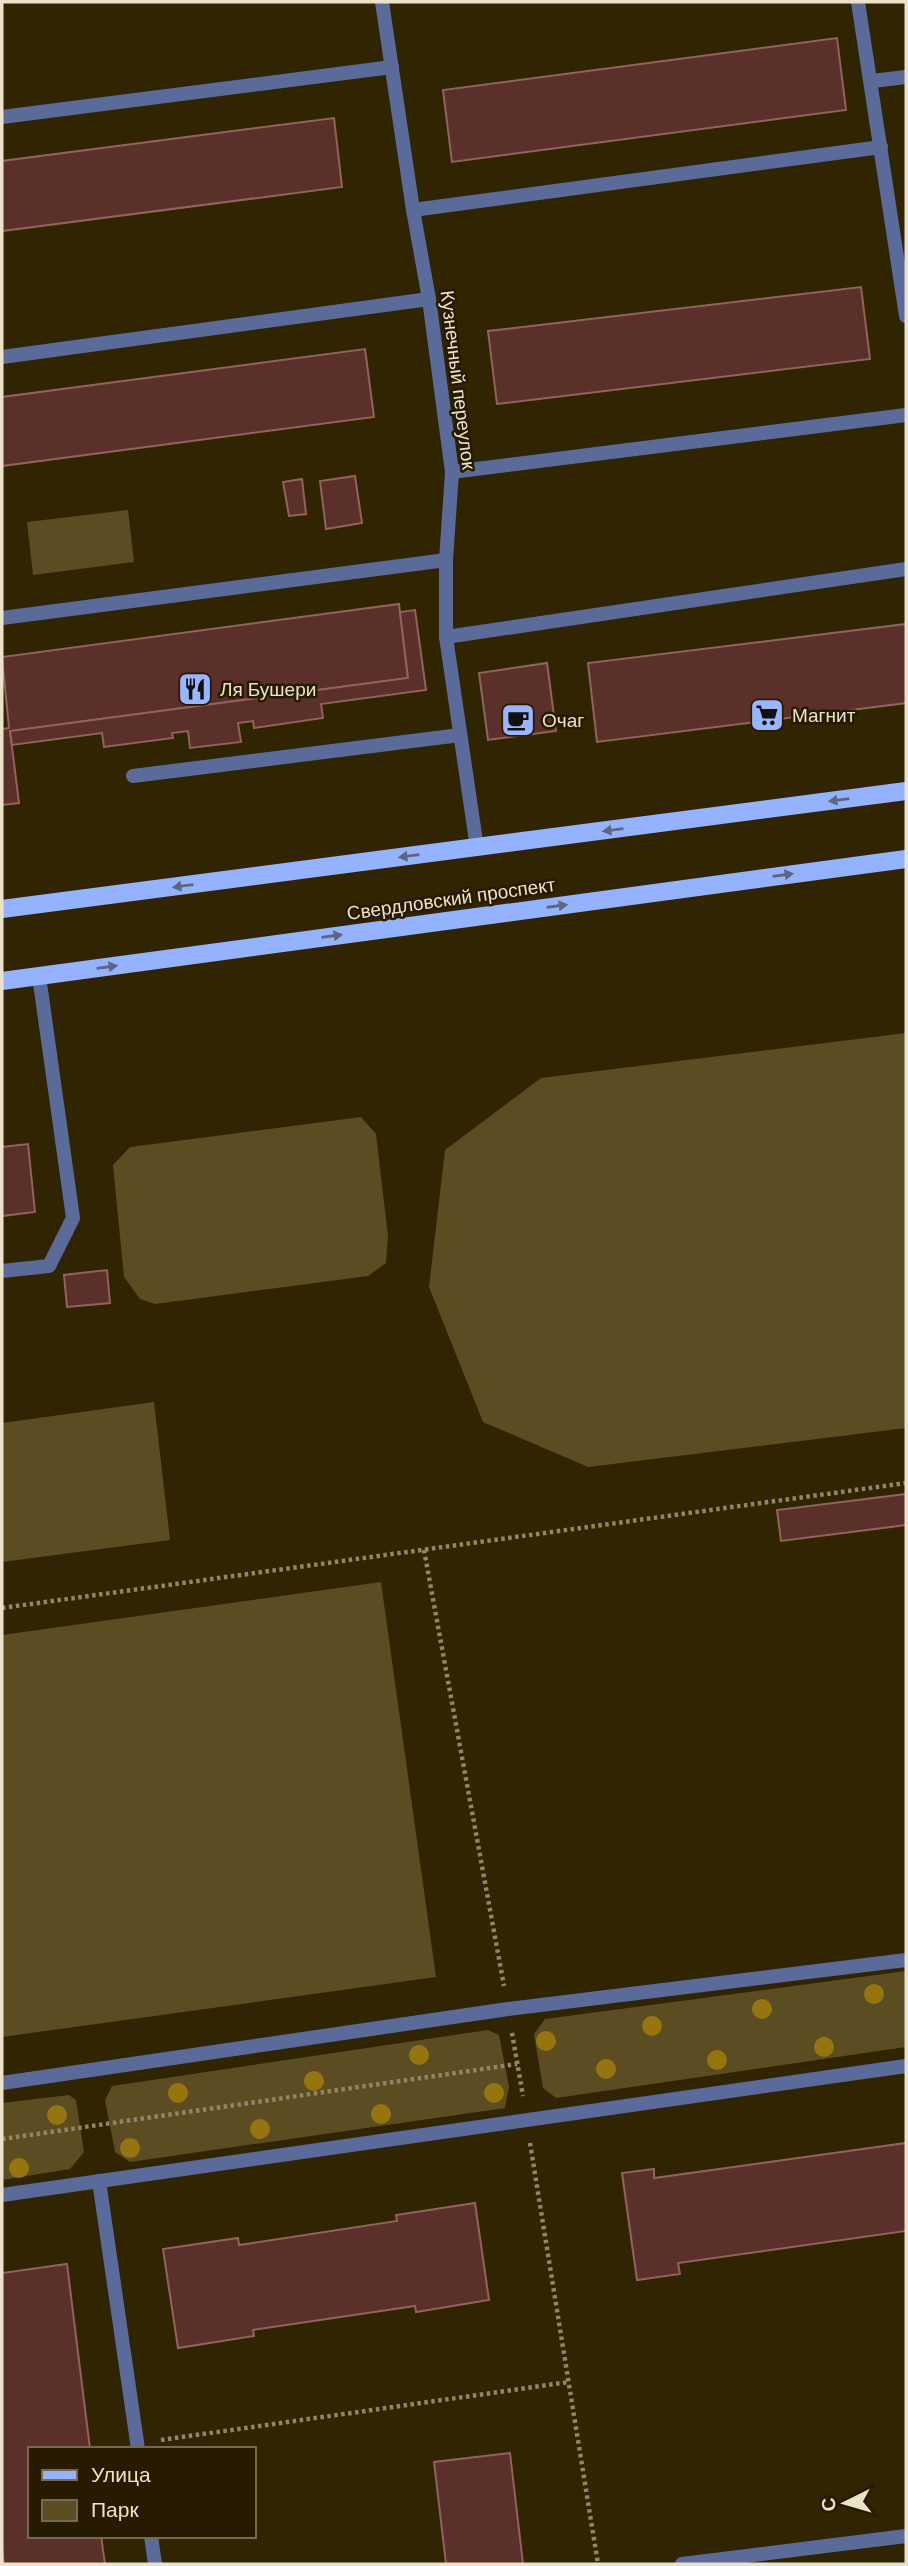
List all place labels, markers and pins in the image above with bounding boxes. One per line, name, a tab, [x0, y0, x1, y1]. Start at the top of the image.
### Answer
restaurant icon: Ля Бушери	[176, 670, 214, 708]
place label: Ля Бушери	[220, 677, 316, 702]
supermarket icon: Магнит	[748, 696, 786, 734]
cafe icon: Очаг	[499, 701, 537, 739]
place label: Магнит	[792, 703, 856, 728]
place label: Очаг	[542, 708, 584, 733]

